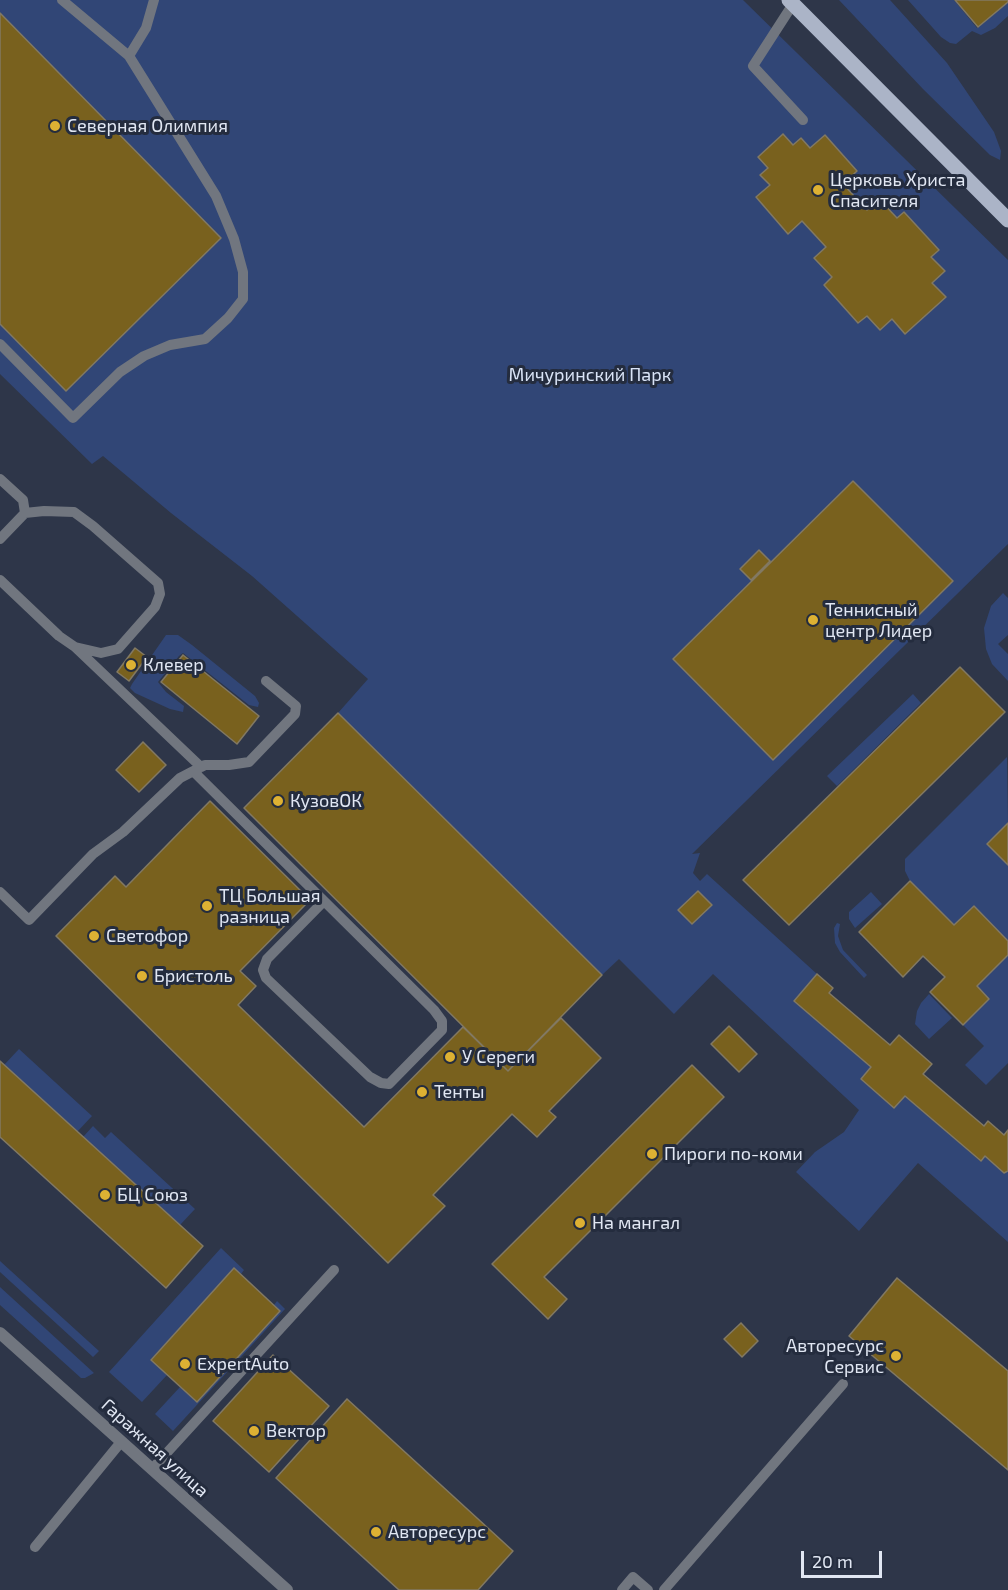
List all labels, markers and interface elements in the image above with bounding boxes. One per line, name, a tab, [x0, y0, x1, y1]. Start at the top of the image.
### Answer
place label: Северная Олимпия	[67, 115, 228, 137]
marker: Северная Олимпия	[48, 119, 62, 133]
place label: Церковь Христа Спасителя	[830, 169, 965, 212]
marker: Церковь Христа Спасителя	[811, 183, 825, 197]
park label: Мичуринский Парк	[509, 364, 671, 386]
place label: Теннисный центр Лидер	[825, 599, 932, 642]
marker: Теннисный центр Лидер	[806, 613, 820, 627]
place label: Клевер	[143, 654, 204, 676]
marker: Клевер	[124, 658, 138, 672]
place label: КузовОК	[290, 790, 362, 812]
marker: КузовОК	[271, 794, 285, 808]
place label: ТЦ Большая разница	[219, 885, 320, 928]
marker: ТЦ Большая разница	[200, 899, 214, 913]
place label: Светофор	[106, 925, 188, 947]
marker: Светофор	[87, 929, 101, 943]
place label: Бристоль	[154, 965, 233, 987]
marker: Бристоль	[135, 969, 149, 983]
place label: У Сереги	[462, 1046, 535, 1068]
marker: У Сереги	[443, 1050, 457, 1064]
place label: Тенты	[434, 1081, 484, 1103]
marker: Тенты	[415, 1085, 429, 1099]
place label: Пироги по-коми	[664, 1143, 803, 1165]
marker: Пироги по-коми	[645, 1147, 659, 1161]
place label: БЦ Союз	[117, 1184, 188, 1206]
marker: БЦ Союз	[98, 1188, 112, 1202]
place label: На мангал	[592, 1212, 680, 1234]
marker: На мангал	[573, 1216, 587, 1230]
place label: Авторесурс Сервис	[786, 1335, 884, 1378]
marker: Авторесурс Сервис	[889, 1349, 903, 1363]
place label: ExpertAuto	[197, 1353, 289, 1375]
marker: ExpertAuto	[178, 1357, 192, 1371]
street label: Гаражная улица	[97, 1394, 213, 1502]
place label: Вектор	[266, 1420, 326, 1442]
marker: Вектор	[247, 1424, 261, 1438]
place label: Авторесурс	[388, 1521, 486, 1543]
marker: Авторесурс	[369, 1525, 383, 1539]
scale bar	[804, 1539, 885, 1577]
text: 20 m	[812, 1550, 853, 1572]

